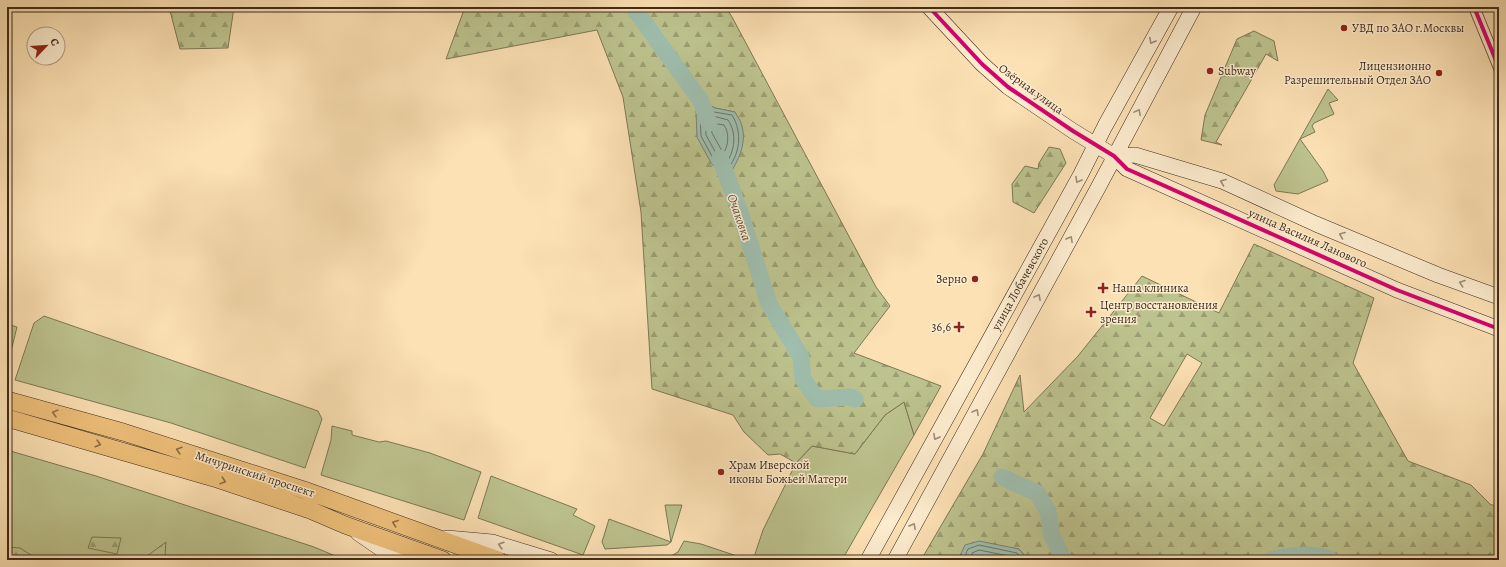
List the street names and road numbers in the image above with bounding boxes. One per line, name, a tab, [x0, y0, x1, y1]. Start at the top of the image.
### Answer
street label: Озёрная улица	[995, 60, 1067, 118]
street label: улица Василия Ланового	[1245, 204, 1370, 271]
street label: улица Лобачевского	[987, 235, 1052, 334]
street label: Мичуринский проспект	[193, 447, 317, 501]

